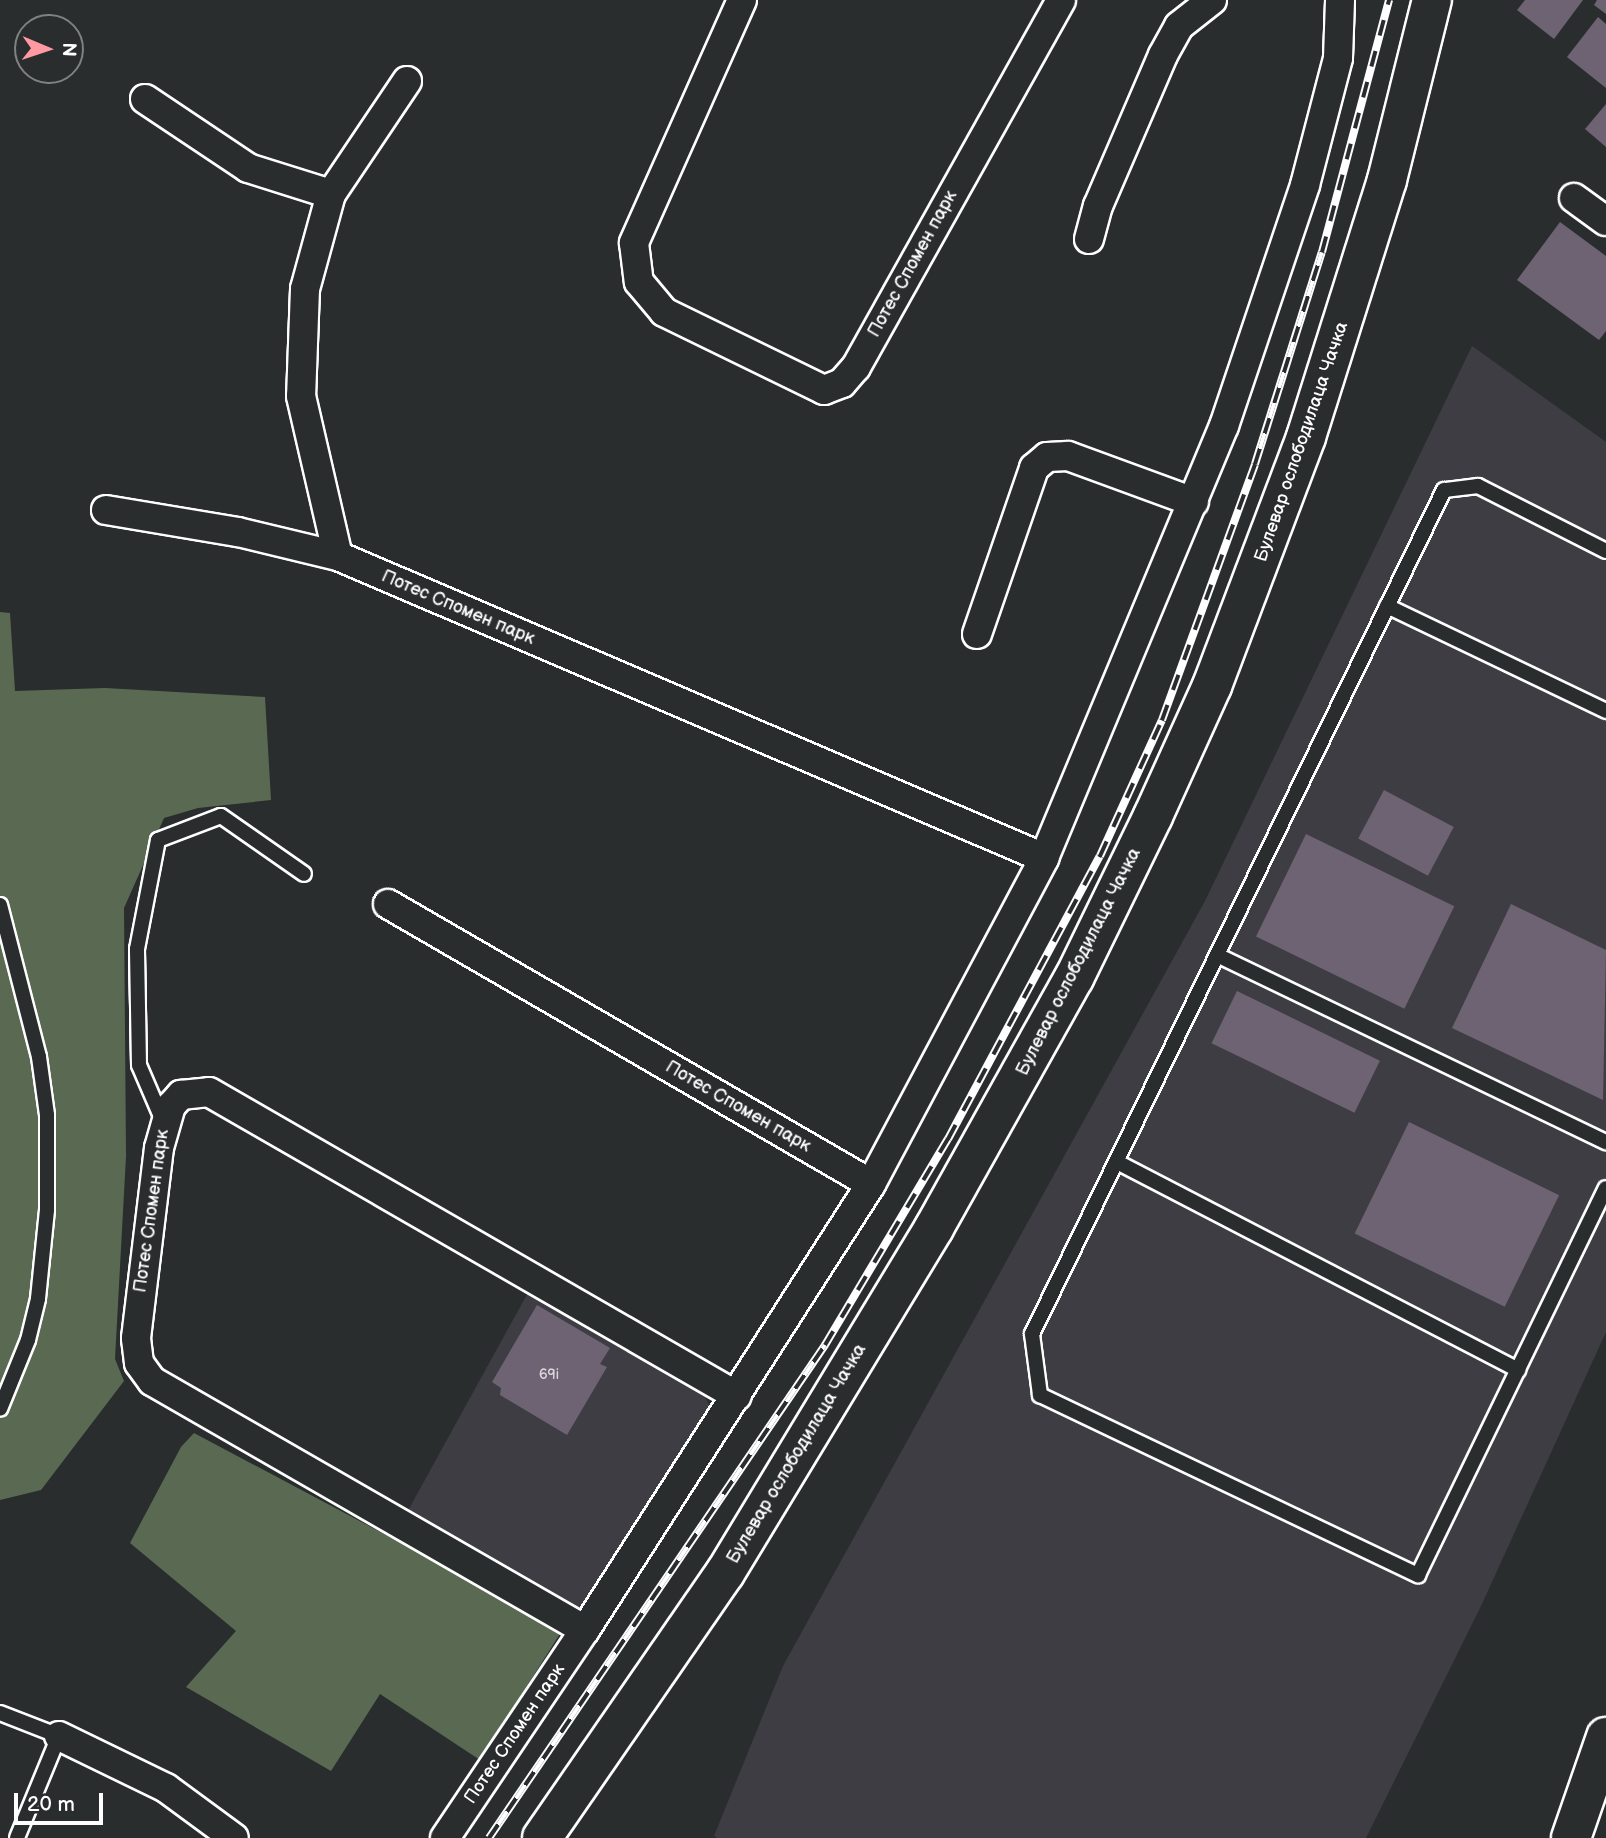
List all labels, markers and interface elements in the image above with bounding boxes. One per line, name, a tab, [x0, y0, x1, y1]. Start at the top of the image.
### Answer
north arrow	[14, 14, 84, 84]
text: N	[57, 42, 80, 57]
street label: Потес Спомен парк	[864, 187, 962, 341]
street label: Булевар ослободилаца Чачка	[1251, 319, 1353, 565]
street label: Потес Спомен парк	[378, 566, 538, 650]
street label: Булевар ослободилаца Чачка	[1012, 845, 1146, 1079]
street label: Потес Спомен парк	[661, 1057, 815, 1157]
street label: Потес Спомен парк	[130, 1128, 174, 1294]
street label: Булевар ослободилаца Чачка	[723, 1340, 871, 1568]
house number: 69i	[539, 1367, 559, 1383]
street label: Потес Спомен парк	[460, 1660, 570, 1808]
scale bar	[18, 1778, 107, 1822]
text: 20 m	[27, 1792, 75, 1817]

